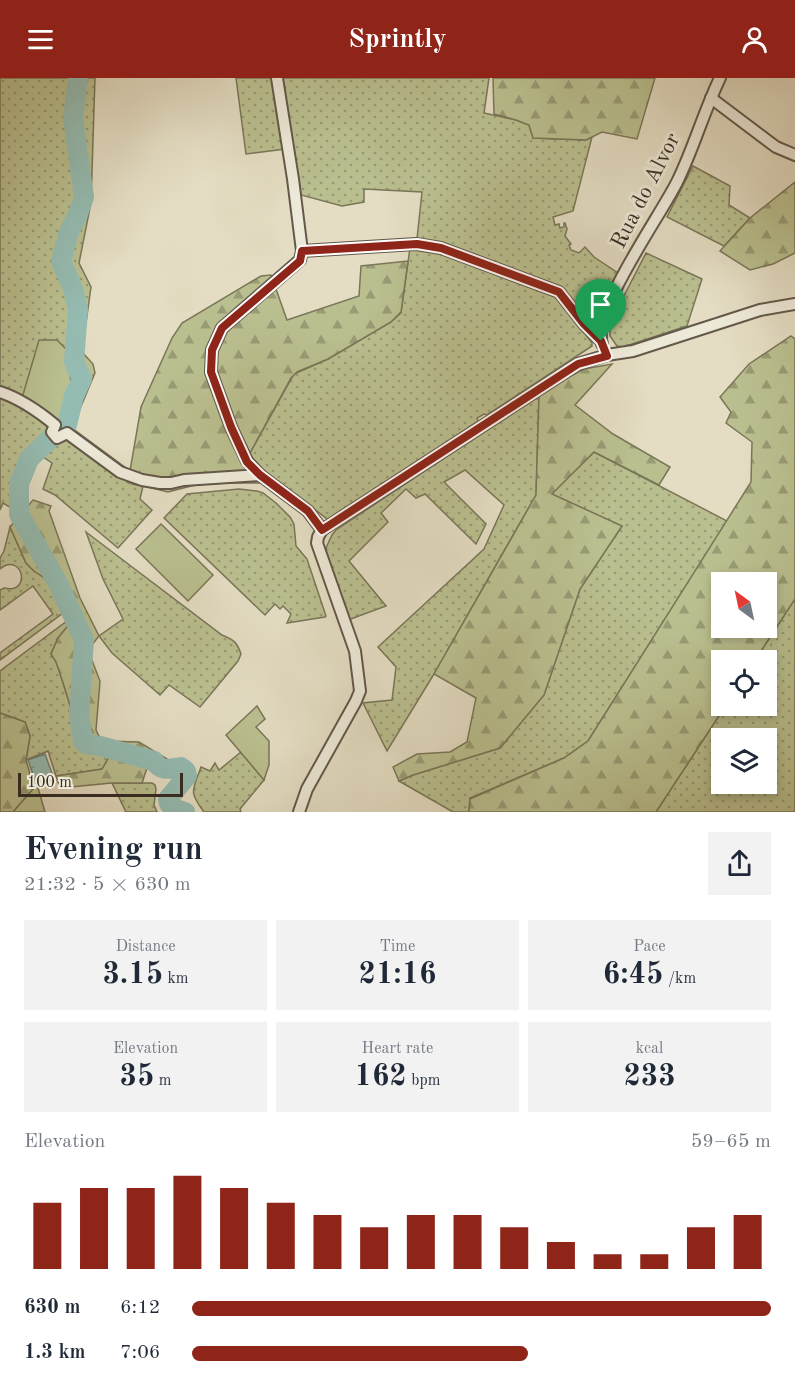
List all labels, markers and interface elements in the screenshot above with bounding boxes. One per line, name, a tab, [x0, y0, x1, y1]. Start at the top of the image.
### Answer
icon: menu	[24, 23, 57, 56]
icon: person	[738, 23, 771, 56]
text: Sprintly	[348, 26, 447, 53]
street label: Rua do Alvor	[608, 130, 684, 252]
pin	[575, 279, 626, 341]
icon: arrive	[584, 288, 617, 321]
north arrow	[711, 572, 777, 638]
map controls	[711, 572, 777, 794]
button: locate	[711, 650, 777, 716]
button: layers	[711, 728, 777, 794]
scale bar	[18, 770, 183, 798]
text: 100 m	[27, 775, 72, 791]
button: share	[708, 832, 771, 895]
text: Evening run	[24, 834, 203, 867]
text: 21:32 · 5 × 630 m	[24, 875, 191, 895]
text: Distance	[115, 939, 176, 955]
text: Time	[380, 939, 415, 955]
text: Pace	[633, 939, 666, 955]
text: 3.15	[102, 960, 163, 990]
text: 21:16	[359, 960, 437, 990]
text: 6:45	[603, 960, 663, 990]
text: km	[163, 971, 189, 987]
text: /km	[663, 971, 696, 987]
text: Elevation	[113, 1041, 178, 1057]
text: Heart rate	[362, 1041, 433, 1057]
text: kcal	[636, 1041, 663, 1057]
text: 35	[120, 1062, 154, 1092]
text: 162	[355, 1062, 407, 1092]
text: 233	[623, 1062, 676, 1092]
text: m	[154, 1073, 172, 1089]
text: bpm	[407, 1073, 440, 1089]
text: Elevation	[24, 1132, 105, 1152]
text: 59–65 m	[691, 1132, 771, 1152]
text: 630 m	[24, 1298, 80, 1318]
text: 6:12	[120, 1298, 160, 1318]
text: 1.3 km	[24, 1343, 86, 1363]
text: 7:06	[120, 1343, 160, 1363]

